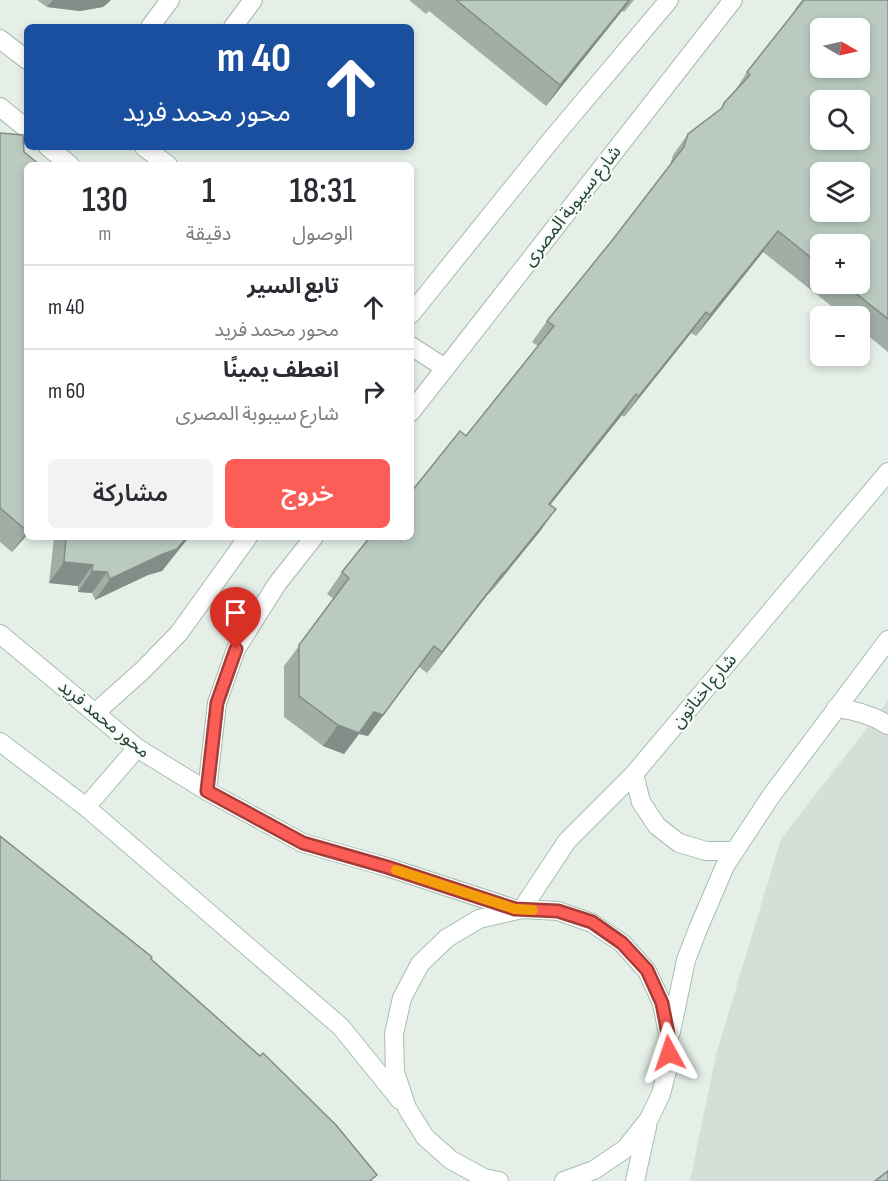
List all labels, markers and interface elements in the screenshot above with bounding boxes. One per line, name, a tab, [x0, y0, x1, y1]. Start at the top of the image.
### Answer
north arrow	[810, 18, 870, 78]
map controls	[810, 18, 870, 366]
text: 40 m	[217, 33, 291, 84]
icon: ahead	[312, 48, 390, 126]
button: search	[810, 90, 870, 150]
text: محور محمد فريد	[123, 97, 291, 129]
street label: شارع سيبوبة المصرى	[518, 142, 628, 272]
button: layers	[810, 162, 870, 222]
text: 1	[202, 170, 215, 213]
text: 18:31	[289, 170, 356, 213]
text: 130	[82, 179, 128, 222]
text: m	[99, 222, 111, 246]
text: دقيقة	[186, 222, 231, 246]
text: الوصول	[292, 222, 353, 246]
button: +	[810, 234, 870, 294]
text: تابع السير	[247, 273, 339, 300]
icon: ahead	[357, 291, 390, 324]
text: 40 m	[48, 294, 85, 321]
button: −	[810, 306, 870, 366]
text: محور محمد فريد	[214, 318, 339, 342]
text: انعطف يمينًا	[223, 357, 339, 384]
icon: right	[357, 375, 390, 408]
text: 60 m	[48, 378, 85, 405]
text: شارع سيبوبة المصرى	[176, 402, 339, 426]
button: مشاركة	[48, 459, 213, 528]
button: خروج	[225, 459, 390, 528]
pin	[210, 587, 261, 649]
icon: arrive	[219, 596, 252, 629]
street label: شارع اخناتون	[667, 650, 743, 734]
street label: محور محمد فريد	[54, 676, 154, 762]
position arrow	[637, 1021, 701, 1085]

